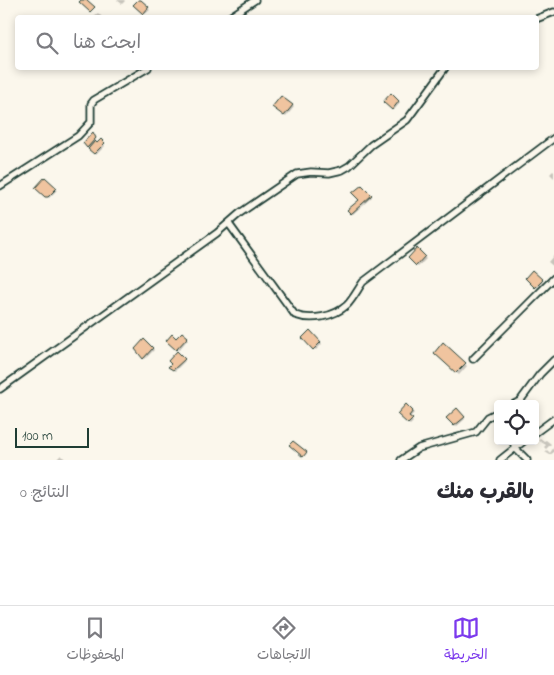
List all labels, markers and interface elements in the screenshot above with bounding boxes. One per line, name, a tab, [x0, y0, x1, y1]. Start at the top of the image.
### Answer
search box	[15, 15, 539, 70]
icon: search	[33, 29, 61, 57]
text: ابحث هنا	[73, 30, 141, 57]
map controls	[494, 400, 539, 445]
button: locate	[494, 400, 539, 445]
scale bar	[15, 425, 89, 448]
text: 100 m	[22, 426, 53, 447]
text: بالقرب منك	[437, 478, 534, 508]
text: النتائج: 0	[20, 481, 69, 505]
tab: المحفوظات	[66, 614, 124, 667]
tab: الاتجاهات	[257, 614, 311, 667]
tab: الخريطة	[444, 614, 488, 667]

